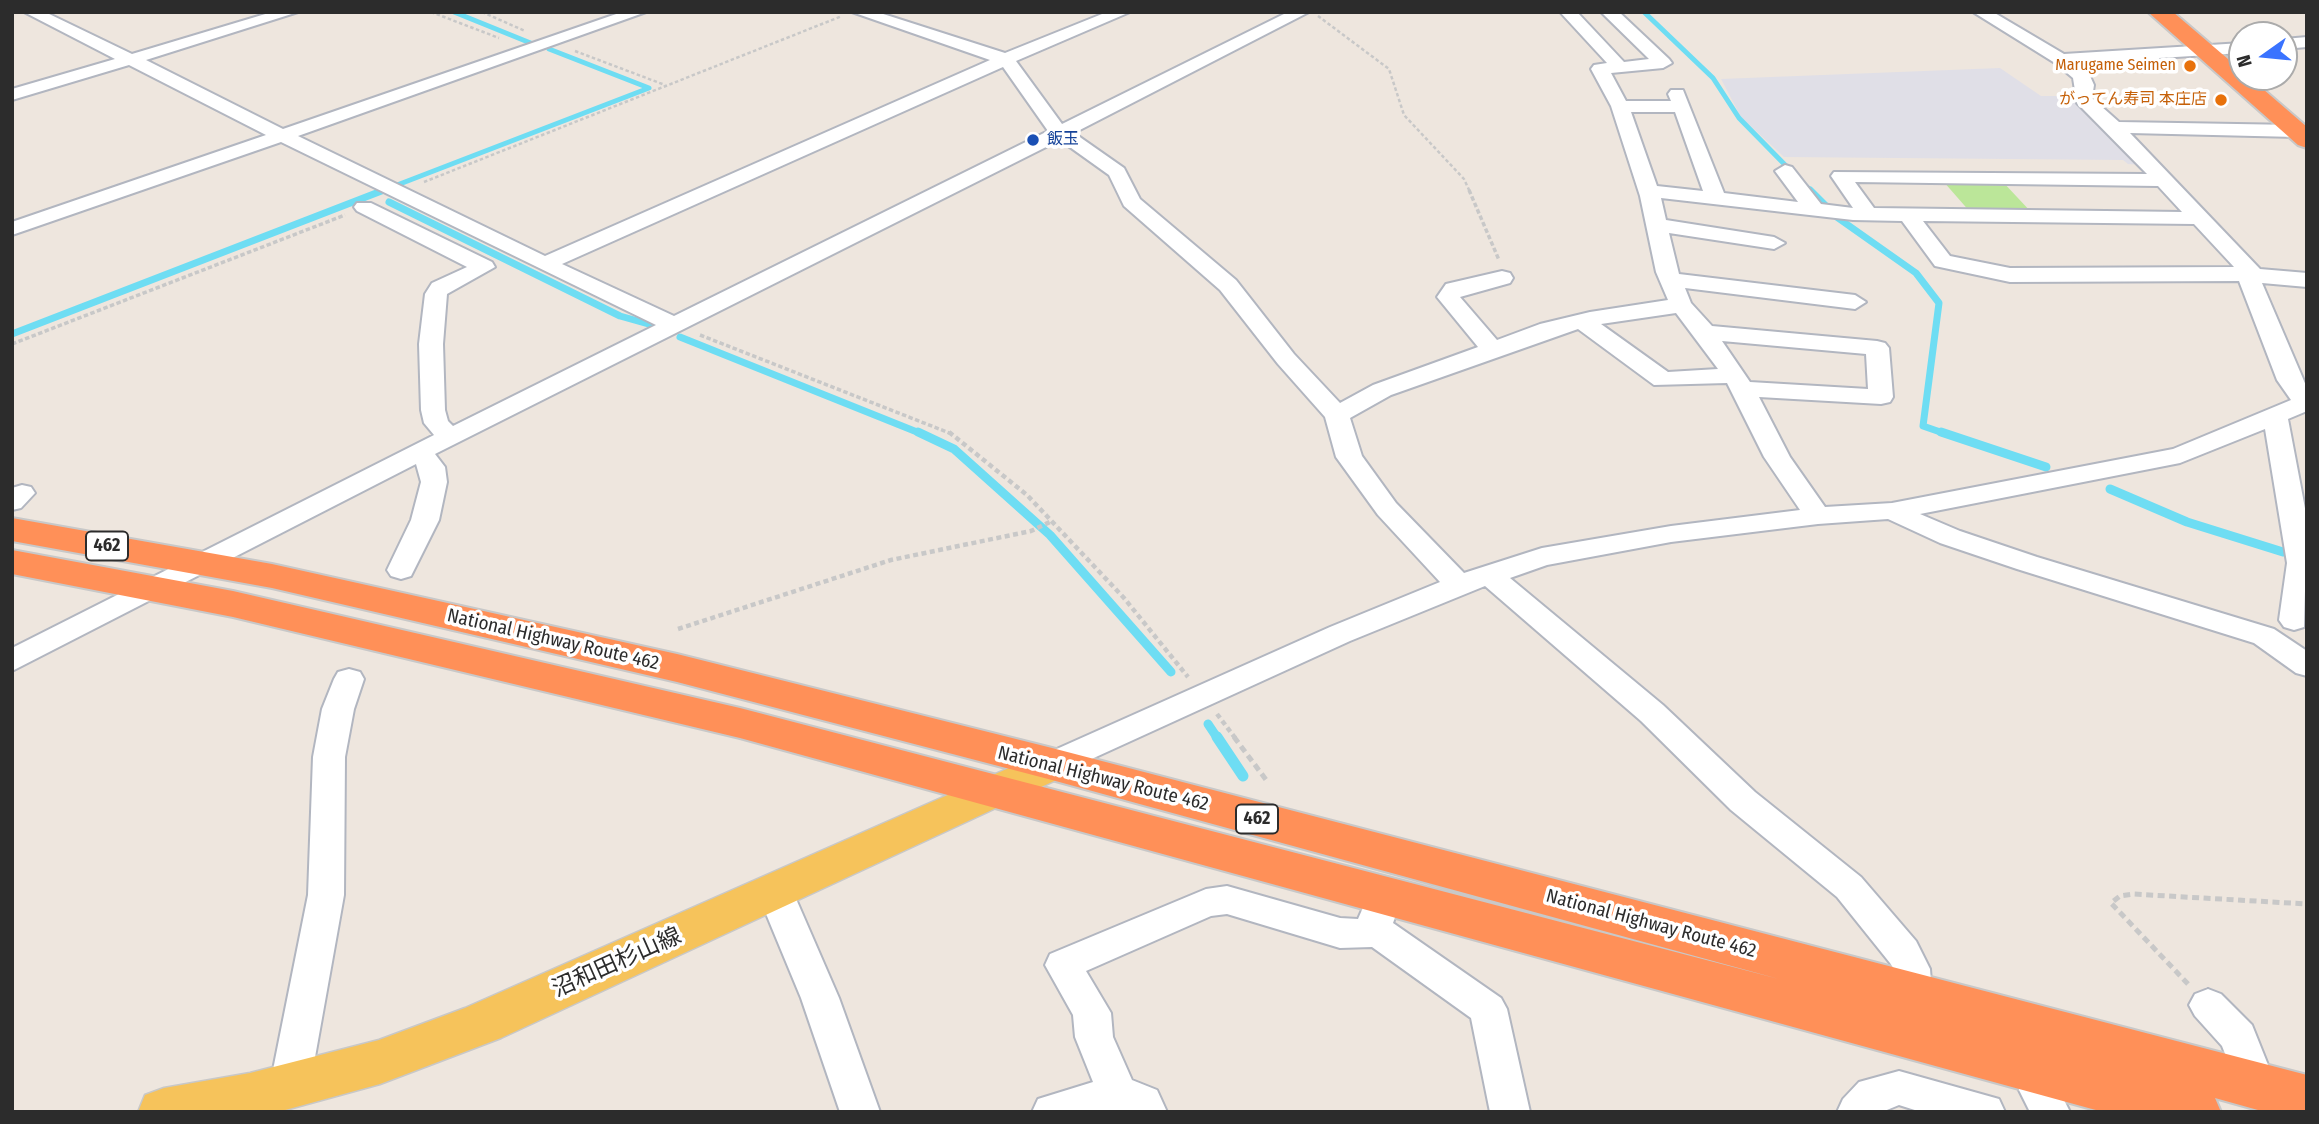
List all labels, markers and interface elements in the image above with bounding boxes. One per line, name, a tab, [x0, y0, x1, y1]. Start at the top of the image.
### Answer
north arrow	[2228, 21, 2298, 91]
text: N	[2232, 53, 2257, 70]
place label: Marugame Seimen	[2055, 56, 2176, 76]
marker: Marugame Seimen	[2182, 58, 2198, 74]
place label: がってん寿司 本庄店	[2059, 90, 2207, 110]
marker: がってん寿司 本庄店	[2213, 92, 2229, 108]
place label: 飯玉	[1047, 130, 1079, 150]
marker: 飯玉	[1025, 132, 1041, 148]
road number: 462	[86, 532, 128, 560]
street label: National Highway Route 462	[445, 605, 661, 675]
street label: National Highway Route 462	[995, 742, 1211, 816]
road number: 462	[1236, 804, 1278, 834]
street label: National Highway Route 462	[1544, 885, 1758, 963]
street label: 沼和田杉山線	[548, 922, 686, 1004]

